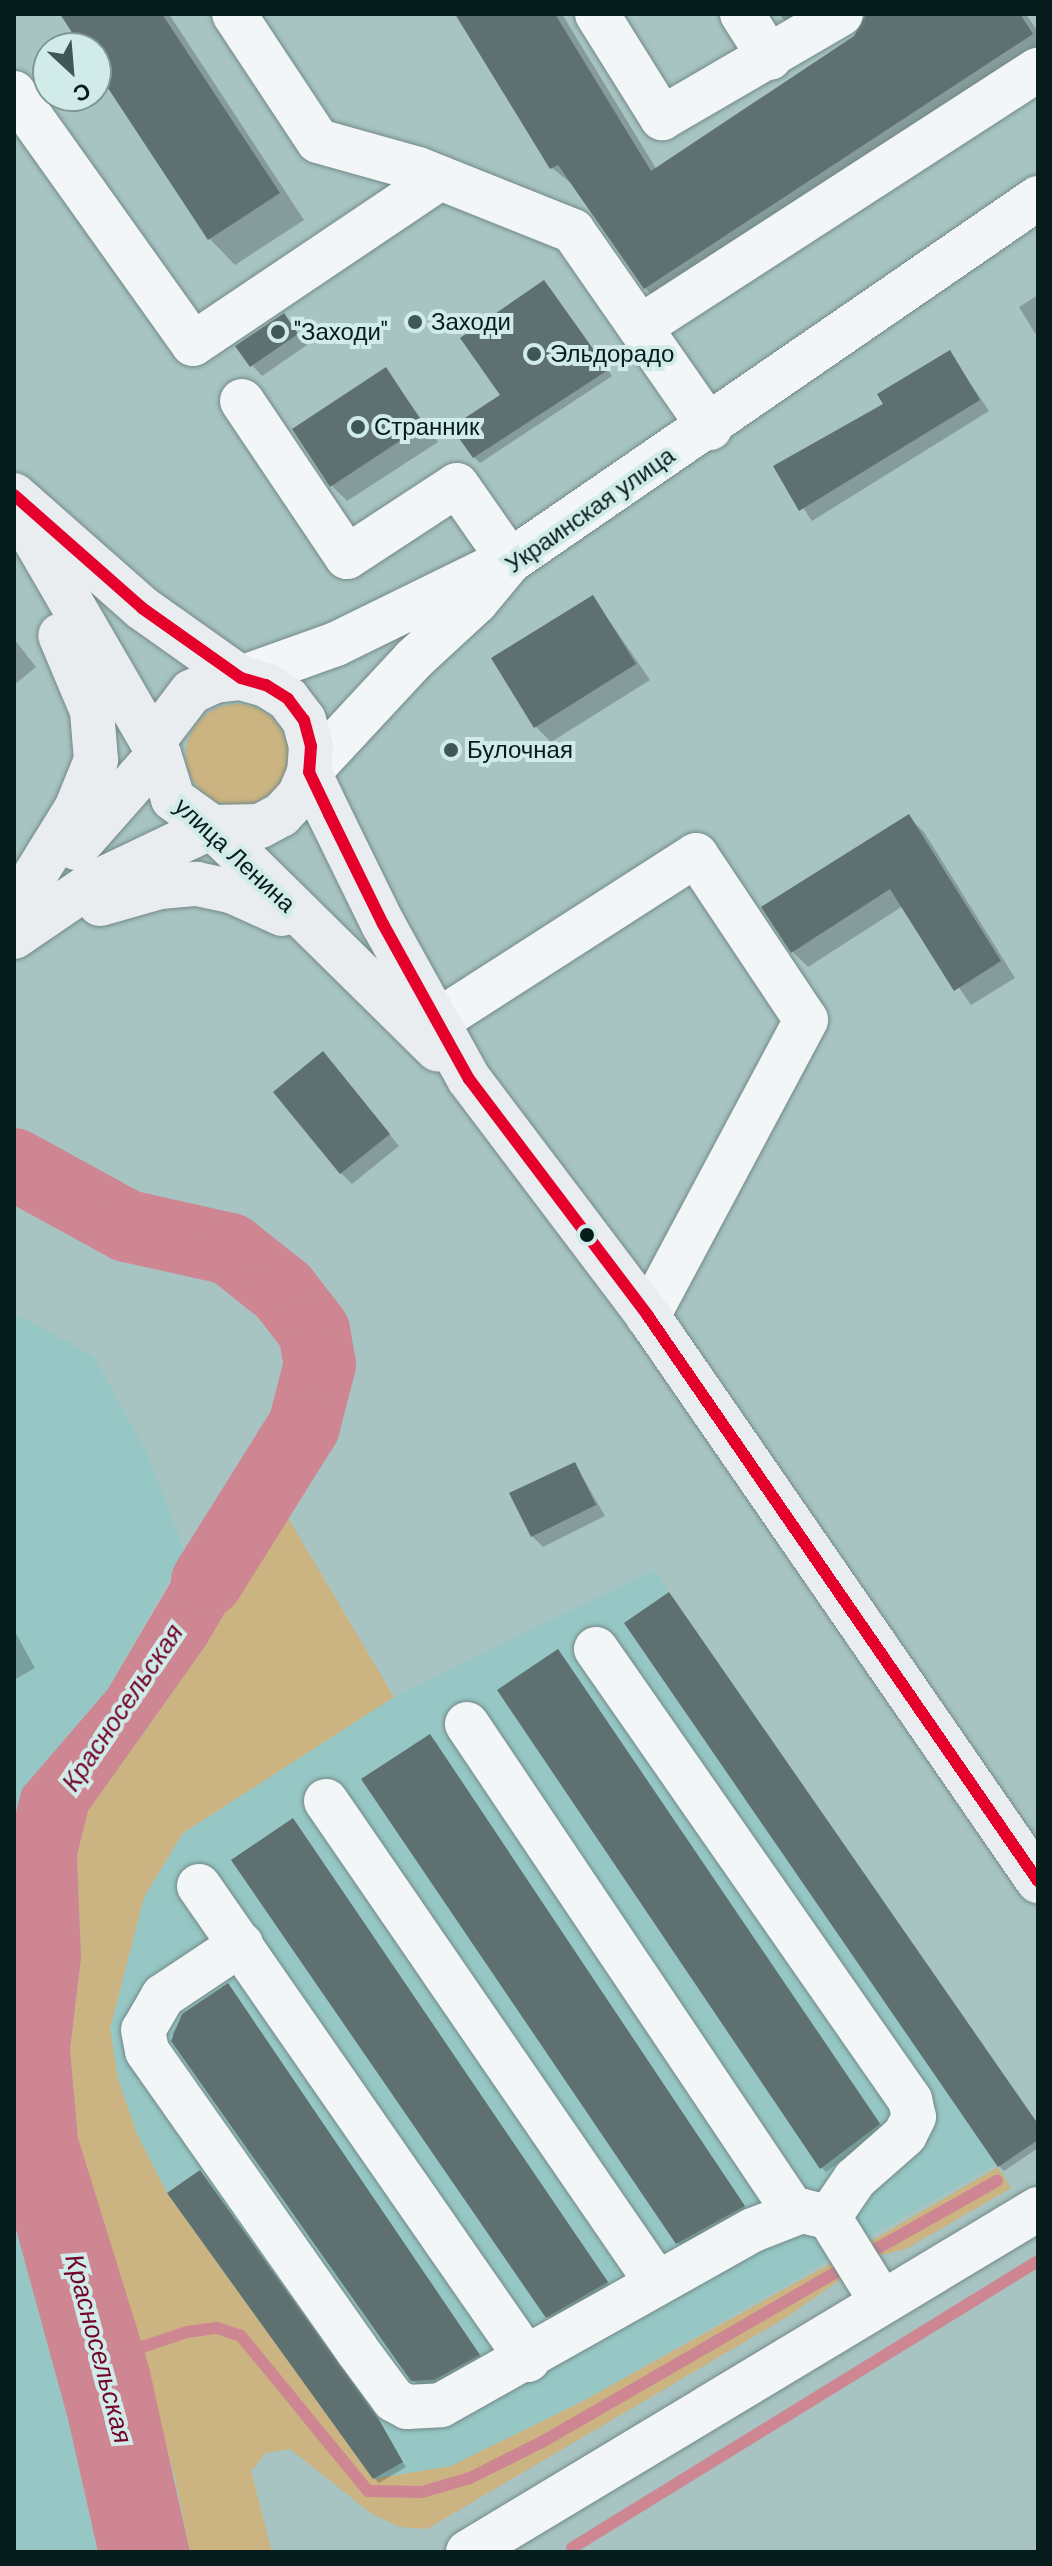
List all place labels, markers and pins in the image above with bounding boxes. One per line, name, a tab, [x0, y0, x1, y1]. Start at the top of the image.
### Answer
place label: Заходи	[431, 308, 511, 336]
marker: Заходи	[406, 313, 424, 331]
place label: "Заходи"	[294, 318, 388, 346]
marker: "Заходи"	[269, 323, 287, 341]
place label: Эльдорадо	[550, 340, 674, 368]
marker: Эльдорадо	[525, 345, 543, 363]
place label: Странник	[374, 413, 479, 441]
marker: Странник	[349, 418, 367, 436]
place label: Булочная	[467, 736, 573, 764]
marker: Булочная	[442, 741, 460, 759]
unlabelled marker	[579, 1227, 595, 1243]

